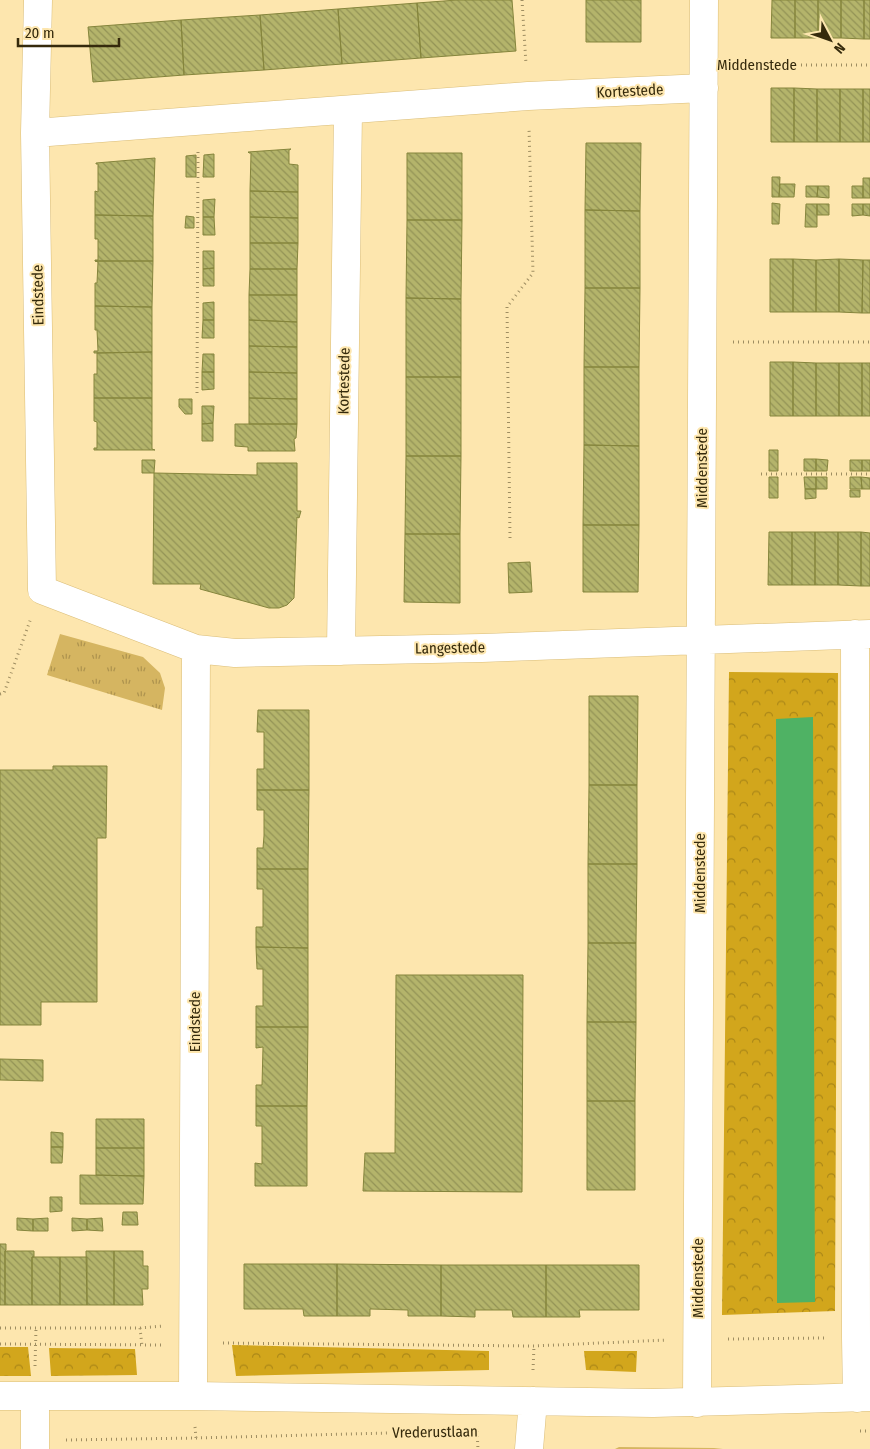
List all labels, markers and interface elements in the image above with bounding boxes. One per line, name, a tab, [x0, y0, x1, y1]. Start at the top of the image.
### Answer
scale bar	[18, 15, 119, 47]
north arrow	[805, 15, 855, 65]
text: 20 m	[25, 24, 55, 42]
text: N	[830, 39, 849, 57]
street label: Middenstede	[717, 56, 797, 74]
street label: Kortestede	[596, 80, 664, 102]
street label: Eindstede	[28, 264, 48, 326]
street label: Kortestede	[334, 347, 354, 415]
street label: Middenstede	[693, 428, 711, 508]
street label: Langestede	[415, 638, 485, 658]
street label: Middenstede	[691, 833, 709, 913]
street label: Eindstede	[186, 992, 204, 1052]
street label: Middenstede	[689, 1238, 707, 1318]
street label: Vrederustlaan	[392, 1422, 478, 1442]

